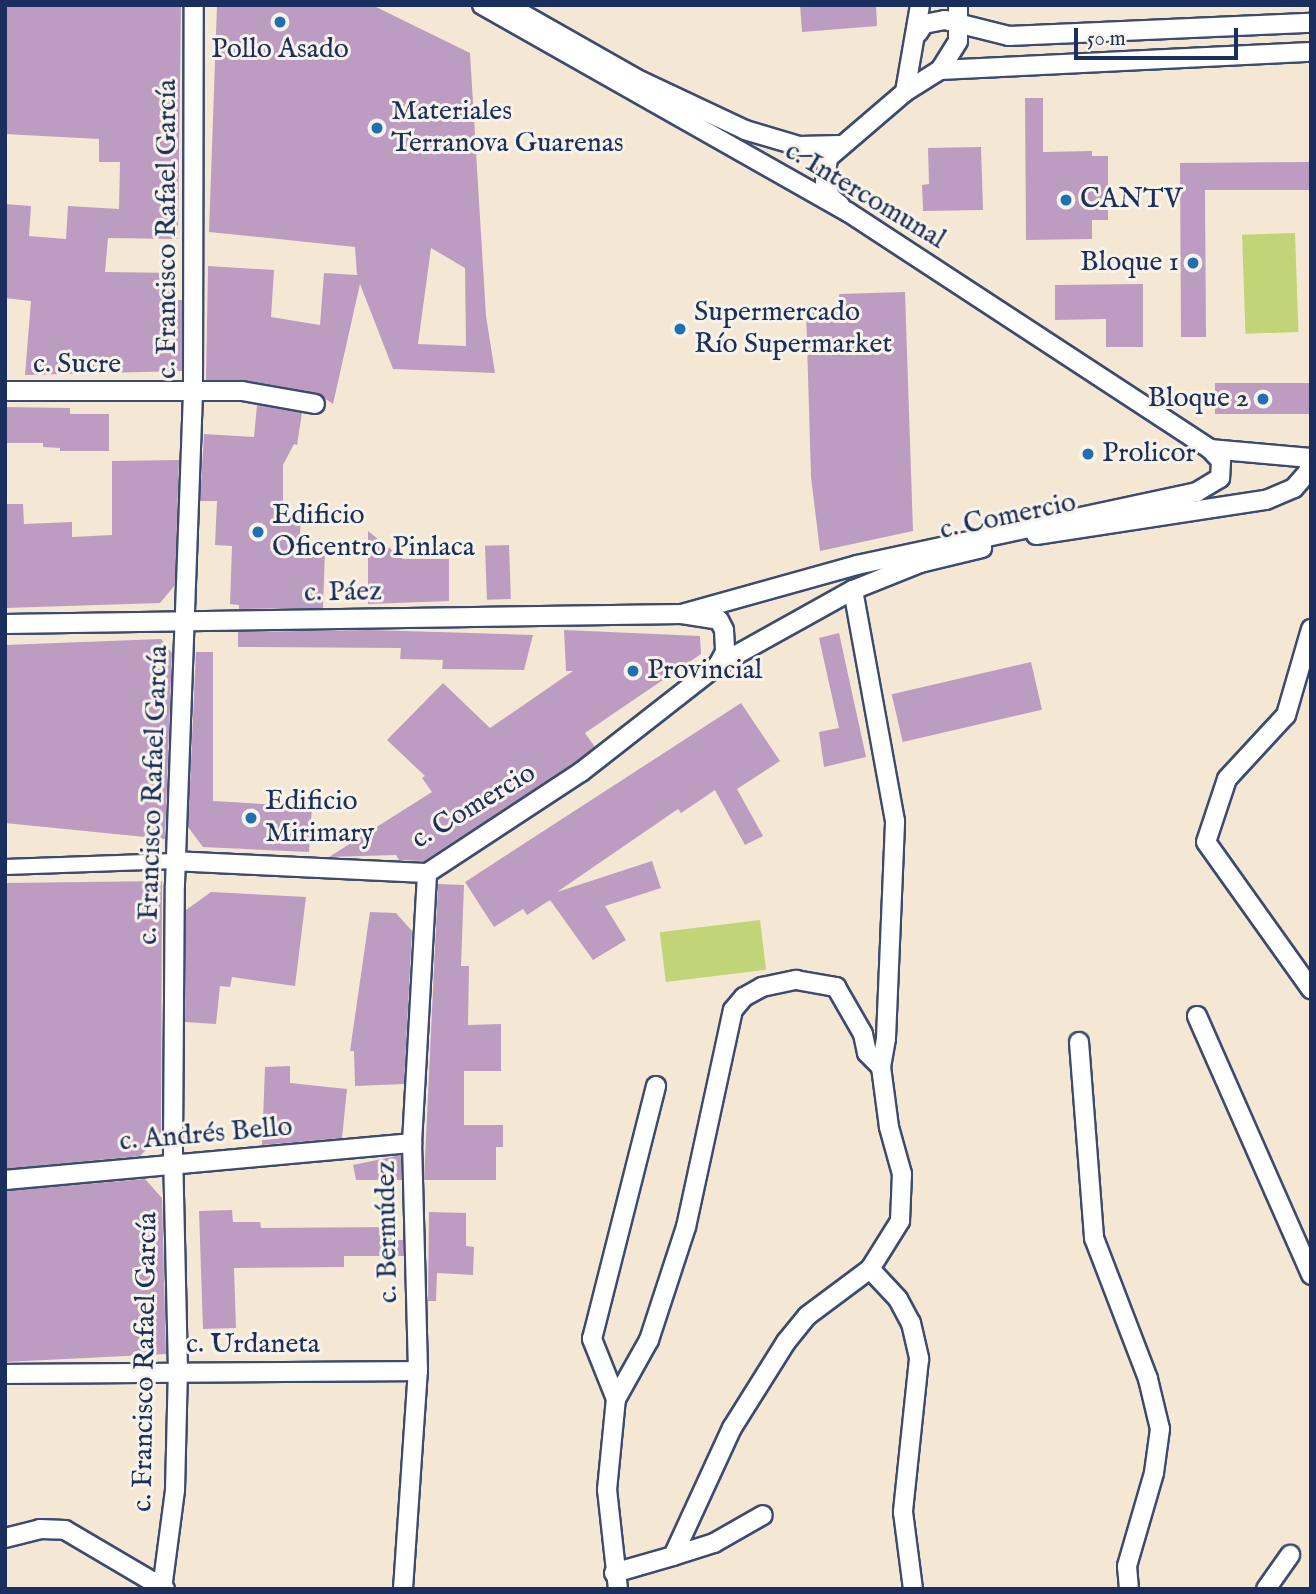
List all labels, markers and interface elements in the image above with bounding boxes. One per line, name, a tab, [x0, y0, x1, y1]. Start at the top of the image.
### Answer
marker: Pollo Asado	[272, 14, 288, 30]
scale bar	[1078, 14, 1242, 58]
text: 50 m	[1087, 26, 1126, 53]
place label: Pollo Asado	[211, 33, 349, 67]
street label: c. Francisco Rafael García	[151, 79, 185, 379]
place label: Materiales Terranova Guarenas	[391, 95, 624, 161]
marker: Materiales Terranova Guarenas	[369, 120, 385, 136]
street label: c. Intercomunal	[779, 135, 951, 257]
place label: CANTV	[1080, 183, 1182, 217]
marker: CANTV	[1058, 192, 1074, 208]
place label: Bloque 1	[1080, 246, 1179, 280]
marker: Bloque 1	[1185, 255, 1201, 271]
place label: Supermercado Río Supermarket	[694, 296, 892, 362]
marker: Supermercado Río Supermarket	[672, 321, 688, 337]
street label: c. Sucre	[33, 348, 121, 382]
place label: Bloque 2	[1147, 382, 1249, 416]
marker: Bloque 2	[1255, 391, 1271, 407]
place label: Prolicor	[1102, 437, 1196, 471]
marker: Prolicor	[1080, 446, 1096, 462]
street label: c. Comercio	[937, 486, 1079, 548]
place label: Edificio Oficentro Pinlaca	[272, 499, 475, 565]
marker: Edificio Oficentro Pinlaca	[250, 524, 266, 540]
street label: c. Páez	[304, 576, 382, 610]
street label: c. Francisco Rafael García	[132, 645, 176, 945]
place label: Provincial	[647, 654, 762, 688]
marker: Provincial	[625, 663, 641, 679]
street label: c. Comercio	[406, 757, 542, 857]
place label: Edificio Mirimary	[265, 785, 374, 851]
marker: Edificio Mirimary	[243, 810, 259, 826]
street label: c. Andrés Bello	[118, 1111, 294, 1159]
street label: c. Bermúdez	[370, 1160, 406, 1304]
street label: c. Francisco Rafael García	[127, 1212, 165, 1512]
street label: c. Urdaneta	[186, 1328, 320, 1362]

